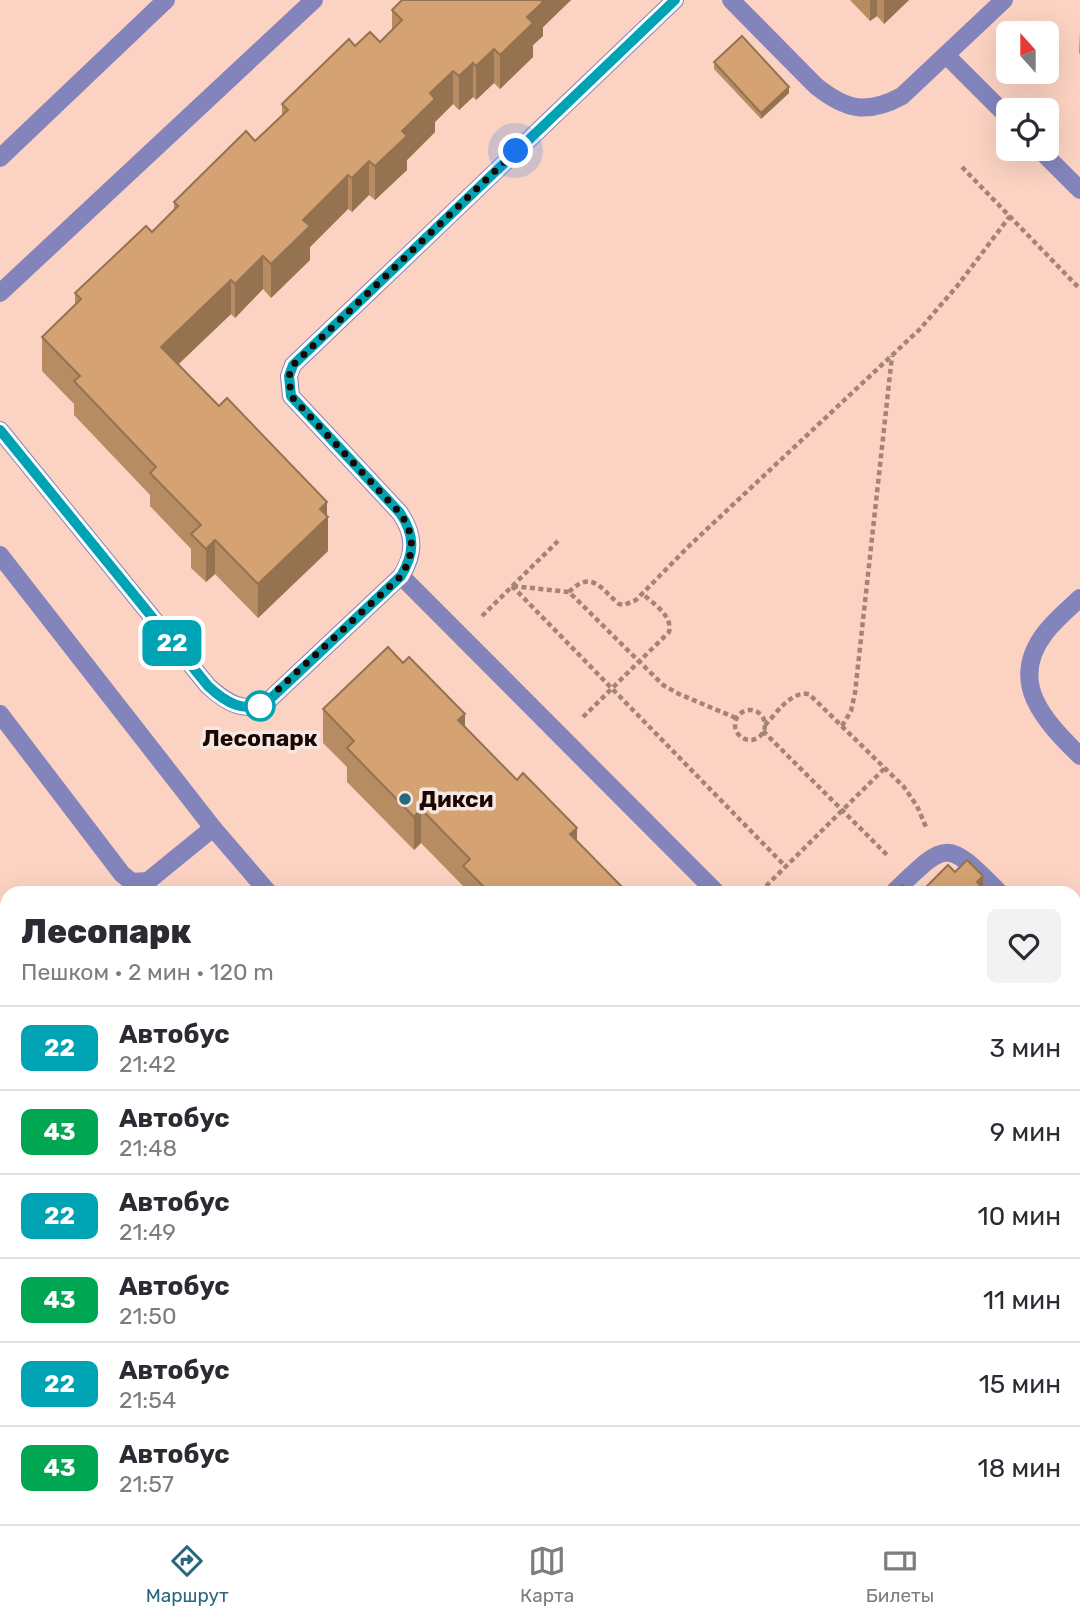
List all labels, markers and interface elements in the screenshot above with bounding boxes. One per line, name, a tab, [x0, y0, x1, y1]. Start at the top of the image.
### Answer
north arrow	[996, 21, 1059, 84]
map controls	[996, 21, 1059, 161]
button: locate	[996, 98, 1059, 161]
your location	[498, 133, 533, 168]
line badge: 22	[140, 620, 204, 666]
text: 22	[156, 629, 188, 657]
marker: Лесопарк	[245, 691, 275, 721]
place label: Лесопарк	[202, 724, 318, 752]
place label: Дикси	[419, 785, 493, 813]
marker: Дикси	[397, 791, 413, 807]
button: heart	[987, 909, 1061, 983]
text: Лесопарк	[21, 912, 191, 951]
text: Пешком · 2 мин · 120 m	[21, 958, 274, 986]
text: Автобус	[119, 1019, 230, 1050]
text: 3 мин	[990, 1033, 1061, 1064]
text: 22	[44, 1034, 75, 1062]
text: 21:42	[119, 1050, 176, 1078]
text: Автобус	[119, 1103, 230, 1134]
text: 9 мин	[990, 1117, 1061, 1148]
text: 43	[43, 1118, 76, 1146]
text: 21:48	[119, 1134, 177, 1162]
text: Автобус	[119, 1187, 230, 1218]
text: 10 мин	[978, 1201, 1061, 1232]
text: 22	[44, 1202, 75, 1230]
text: 21:49	[119, 1218, 176, 1246]
text: Автобус	[119, 1271, 230, 1302]
text: 11 мин	[983, 1285, 1061, 1316]
text: 43	[43, 1286, 76, 1314]
text: 21:50	[119, 1302, 177, 1330]
text: Автобус	[119, 1355, 230, 1386]
text: 15 мин	[979, 1369, 1061, 1400]
text: 22	[44, 1370, 75, 1398]
text: 21:54	[119, 1386, 176, 1414]
text: Автобус	[119, 1439, 230, 1470]
text: 18 мин	[978, 1453, 1061, 1484]
text: 43	[43, 1454, 76, 1482]
text: 21:57	[119, 1470, 174, 1498]
tab: Маршрут	[146, 1542, 229, 1607]
tab: Карта	[520, 1542, 574, 1607]
tab: Билеты	[866, 1542, 934, 1607]

